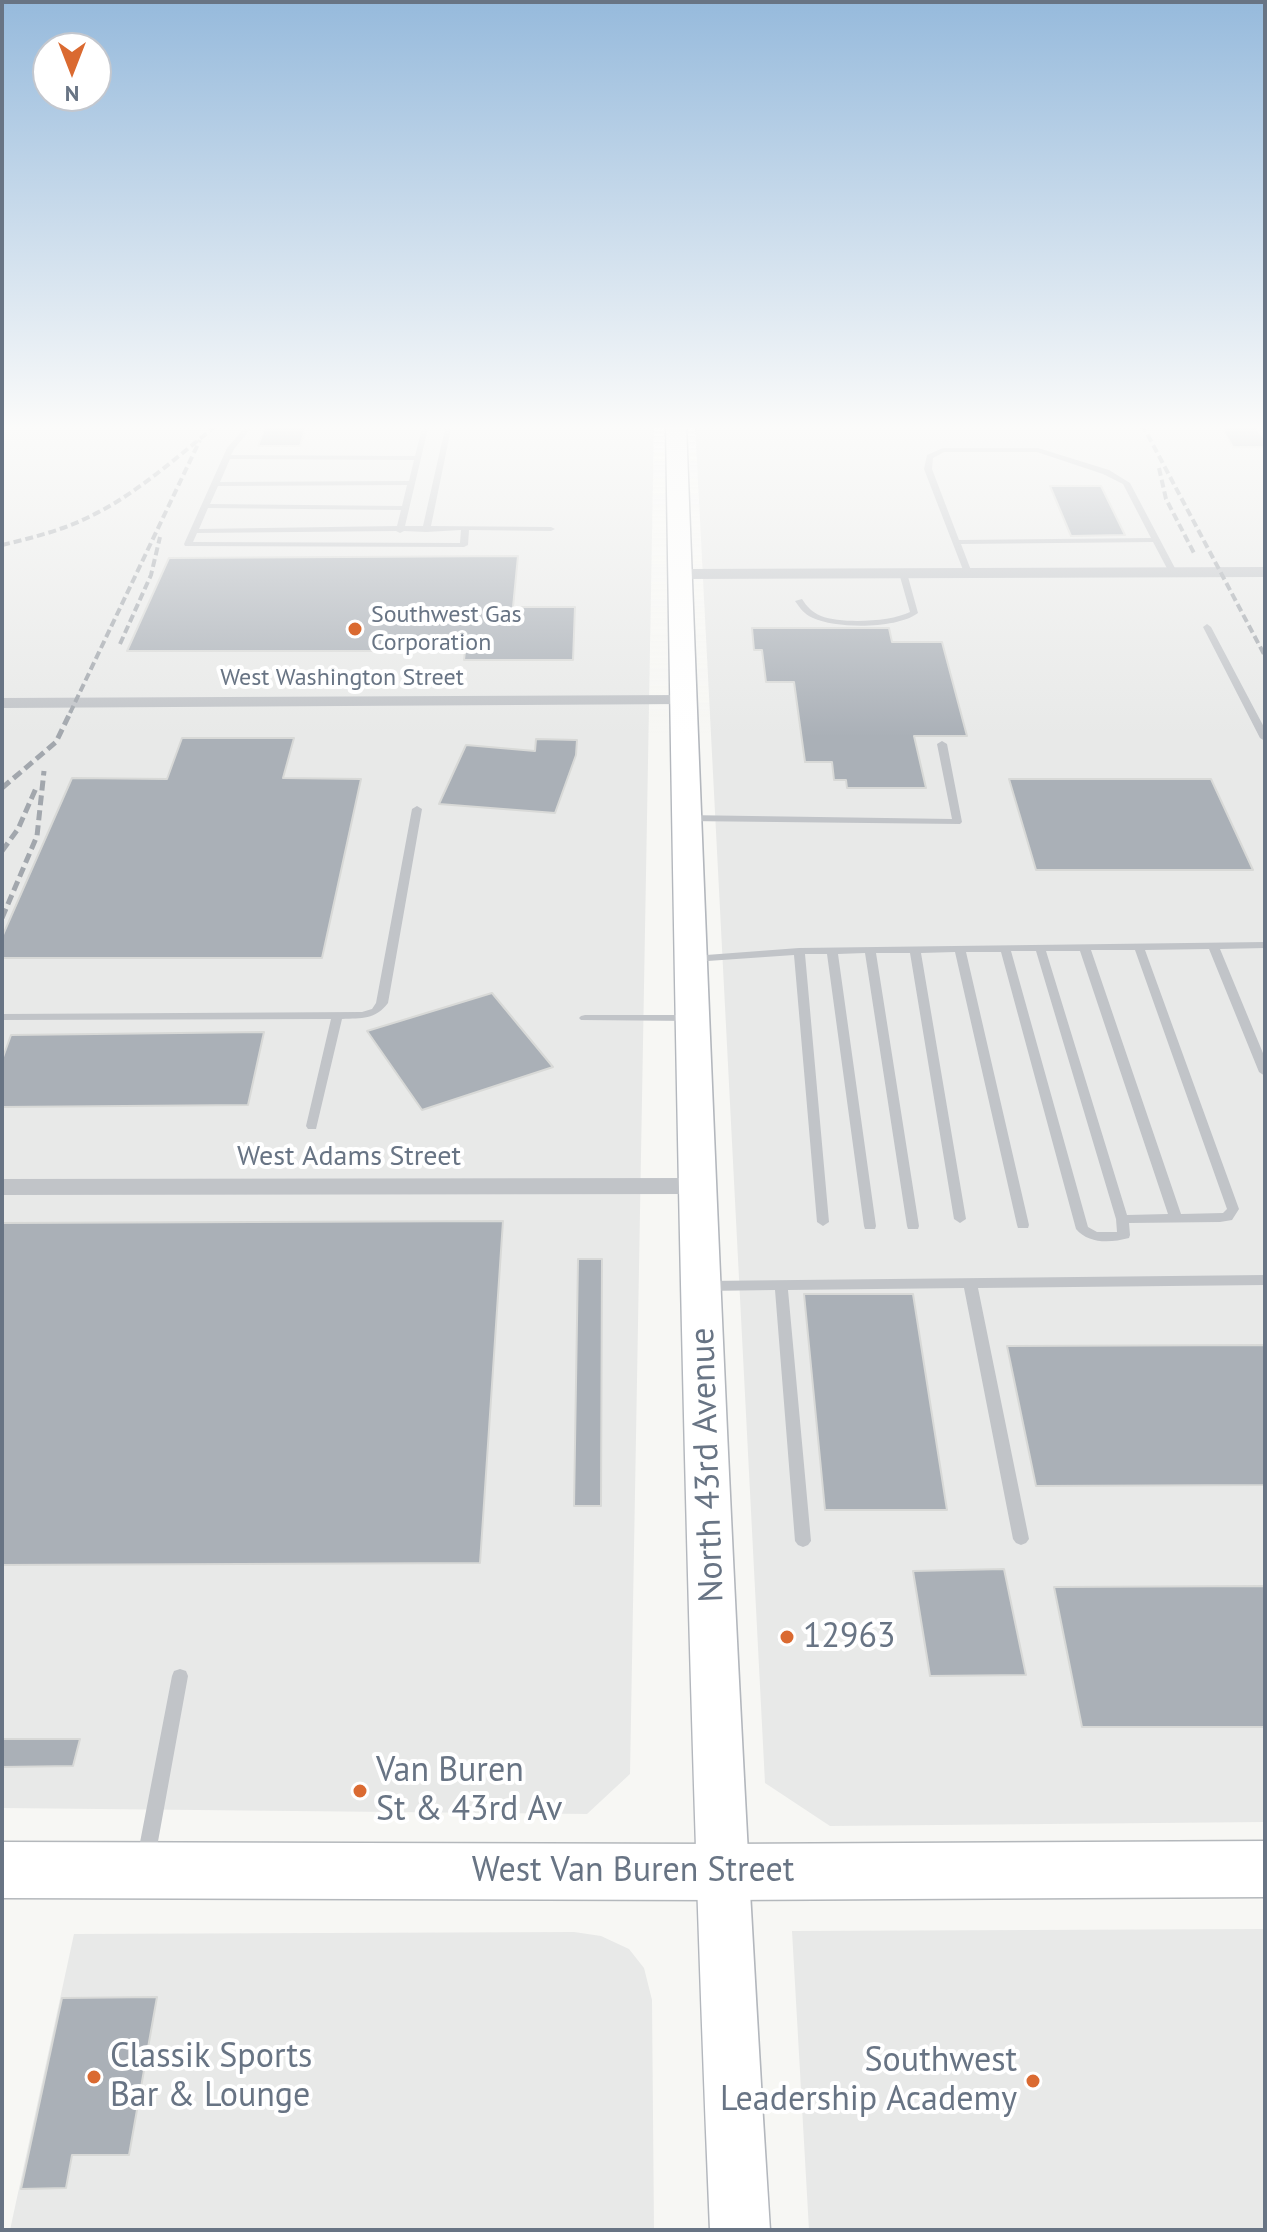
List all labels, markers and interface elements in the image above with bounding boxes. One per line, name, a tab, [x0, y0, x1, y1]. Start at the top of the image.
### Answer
north arrow	[32, 32, 112, 112]
text: N	[65, 80, 79, 108]
place label: Southwest Gas Corporation	[371, 601, 522, 657]
marker: Southwest Gas Corporation	[346, 620, 364, 638]
street label: West Washington Street	[220, 664, 464, 692]
street label: West Adams Street	[237, 1140, 461, 1174]
street label: North 43rd Avenue	[683, 1327, 733, 1603]
place label: 12963	[803, 1617, 896, 1657]
marker: 12963	[778, 1628, 796, 1646]
place label: Van Buren St & 43rd Av	[376, 1751, 562, 1830]
marker: Van Buren St & 43rd Av	[351, 1782, 369, 1800]
street label: West Van Buren Street	[472, 1851, 794, 1891]
place label: Classik Sports Bar & Lounge	[110, 2037, 312, 2116]
place label: Southwest Leadership Academy	[720, 2041, 1017, 2120]
marker: Classik Sports Bar & Lounge	[85, 2068, 103, 2086]
marker: Southwest Leadership Academy	[1024, 2072, 1042, 2090]

